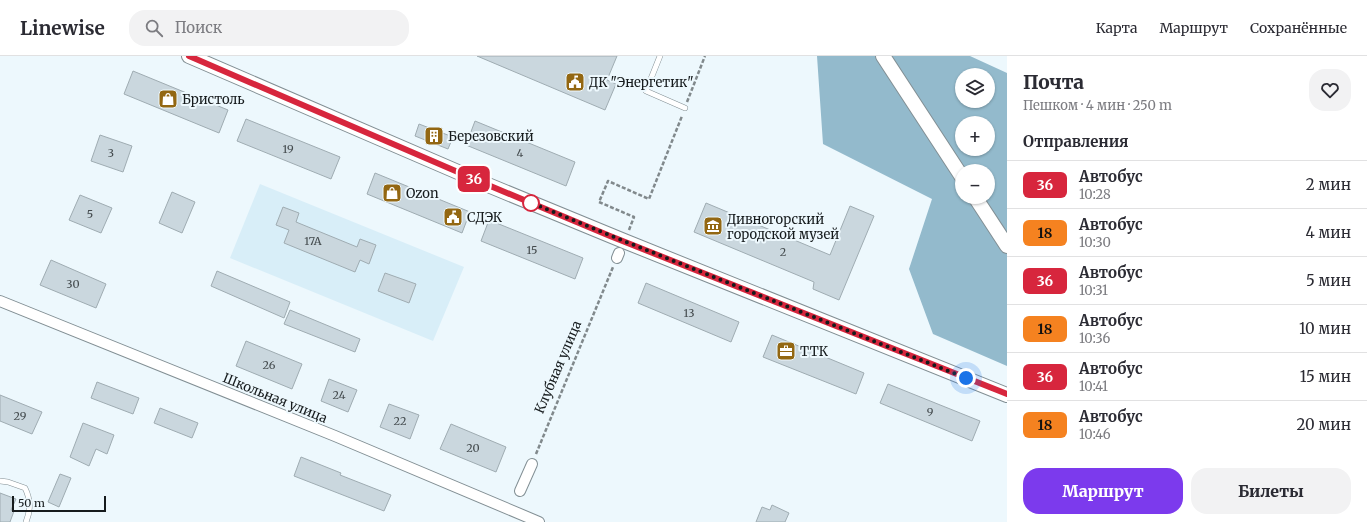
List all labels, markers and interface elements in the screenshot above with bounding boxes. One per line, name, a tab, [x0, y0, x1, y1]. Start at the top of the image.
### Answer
search box	[129, 10, 409, 46]
text: Linewise	[20, 16, 105, 40]
icon: search	[143, 17, 165, 39]
text: Поиск	[175, 18, 222, 37]
text: Карта	[1096, 19, 1137, 37]
text: Маршрут	[1159, 19, 1228, 37]
text: Сохранённые	[1250, 19, 1347, 37]
map controls	[955, 68, 995, 204]
button: layers	[955, 68, 995, 108]
button: heart	[1309, 69, 1351, 111]
text: Почта	[1023, 70, 1084, 94]
public building icon: ДК "Энергетик"	[564, 71, 586, 93]
place label: ДК "Энергетик"	[589, 74, 694, 91]
shop icon: Бристоль	[157, 88, 179, 110]
place label: Бристоль	[182, 91, 245, 108]
text: Пешком · 4 мин · 250 m	[1023, 97, 1172, 114]
button: +	[955, 116, 995, 156]
building icon: Березовский	[423, 125, 445, 147]
place label: Березовский	[448, 128, 534, 145]
text: Отправления	[1023, 132, 1129, 151]
house number: 19	[282, 142, 294, 156]
house number: 3	[108, 146, 114, 160]
house number: 4	[517, 146, 524, 160]
button: −	[955, 164, 995, 204]
line badge: 36	[456, 166, 492, 192]
text: Автобус	[1079, 167, 1143, 186]
text: 36	[466, 170, 482, 188]
text: 2 мин	[1306, 175, 1351, 194]
text: 36	[1037, 176, 1053, 194]
shop icon: Ozon	[381, 182, 403, 204]
place label: Ozon	[406, 185, 439, 202]
text: 10:28	[1079, 186, 1111, 203]
unlabelled marker	[522, 194, 540, 212]
public building icon: СДЭК	[442, 206, 464, 228]
house number: 5	[87, 207, 93, 221]
place label: СДЭК	[467, 209, 503, 226]
place label: Дивногорский городской музей	[727, 211, 839, 243]
museum icon: Дивногорский городской музей	[702, 215, 724, 237]
text: Автобус	[1079, 215, 1143, 234]
text: 4 мин	[1305, 223, 1351, 242]
text: 18	[1038, 224, 1052, 242]
house number: 17А	[304, 234, 322, 248]
text: 10:30	[1079, 234, 1111, 251]
house number: 15	[526, 243, 538, 257]
house number: 2	[780, 245, 786, 259]
text: Автобус	[1079, 263, 1143, 282]
text: 5 мин	[1306, 271, 1351, 290]
text: 36	[1037, 272, 1053, 290]
house number: 30	[66, 277, 80, 291]
text: 10:31	[1079, 282, 1108, 299]
house number: 13	[684, 306, 694, 320]
text: Автобус	[1079, 311, 1143, 330]
street label: Клубная улица	[531, 318, 585, 416]
text: 10 мин	[1299, 319, 1351, 338]
text: 18	[1038, 320, 1052, 338]
text: 10:36	[1079, 330, 1110, 347]
office icon: ТТК	[775, 340, 797, 362]
place label: ТТК	[800, 343, 829, 360]
house number: 26	[263, 358, 276, 372]
text: Автобус	[1079, 359, 1143, 378]
text: 15 мин	[1300, 367, 1351, 386]
your location	[956, 368, 976, 388]
text: 36	[1037, 368, 1053, 386]
street label: Школьная улица	[220, 369, 330, 427]
text: 10:41	[1079, 378, 1108, 395]
house number: 24	[333, 388, 346, 402]
house number: 9	[927, 405, 934, 419]
text: Автобус	[1079, 407, 1143, 426]
house number: 29	[14, 409, 27, 423]
house number: 22	[394, 414, 406, 428]
text: 20 мин	[1296, 415, 1351, 434]
text: 18	[1038, 416, 1052, 434]
text: 10:46	[1079, 426, 1111, 443]
house number: 20	[466, 441, 480, 455]
button: Маршрут	[1023, 468, 1183, 514]
button: Билеты	[1191, 468, 1351, 514]
scale bar	[12, 494, 106, 513]
text: 50 m	[18, 496, 45, 510]

